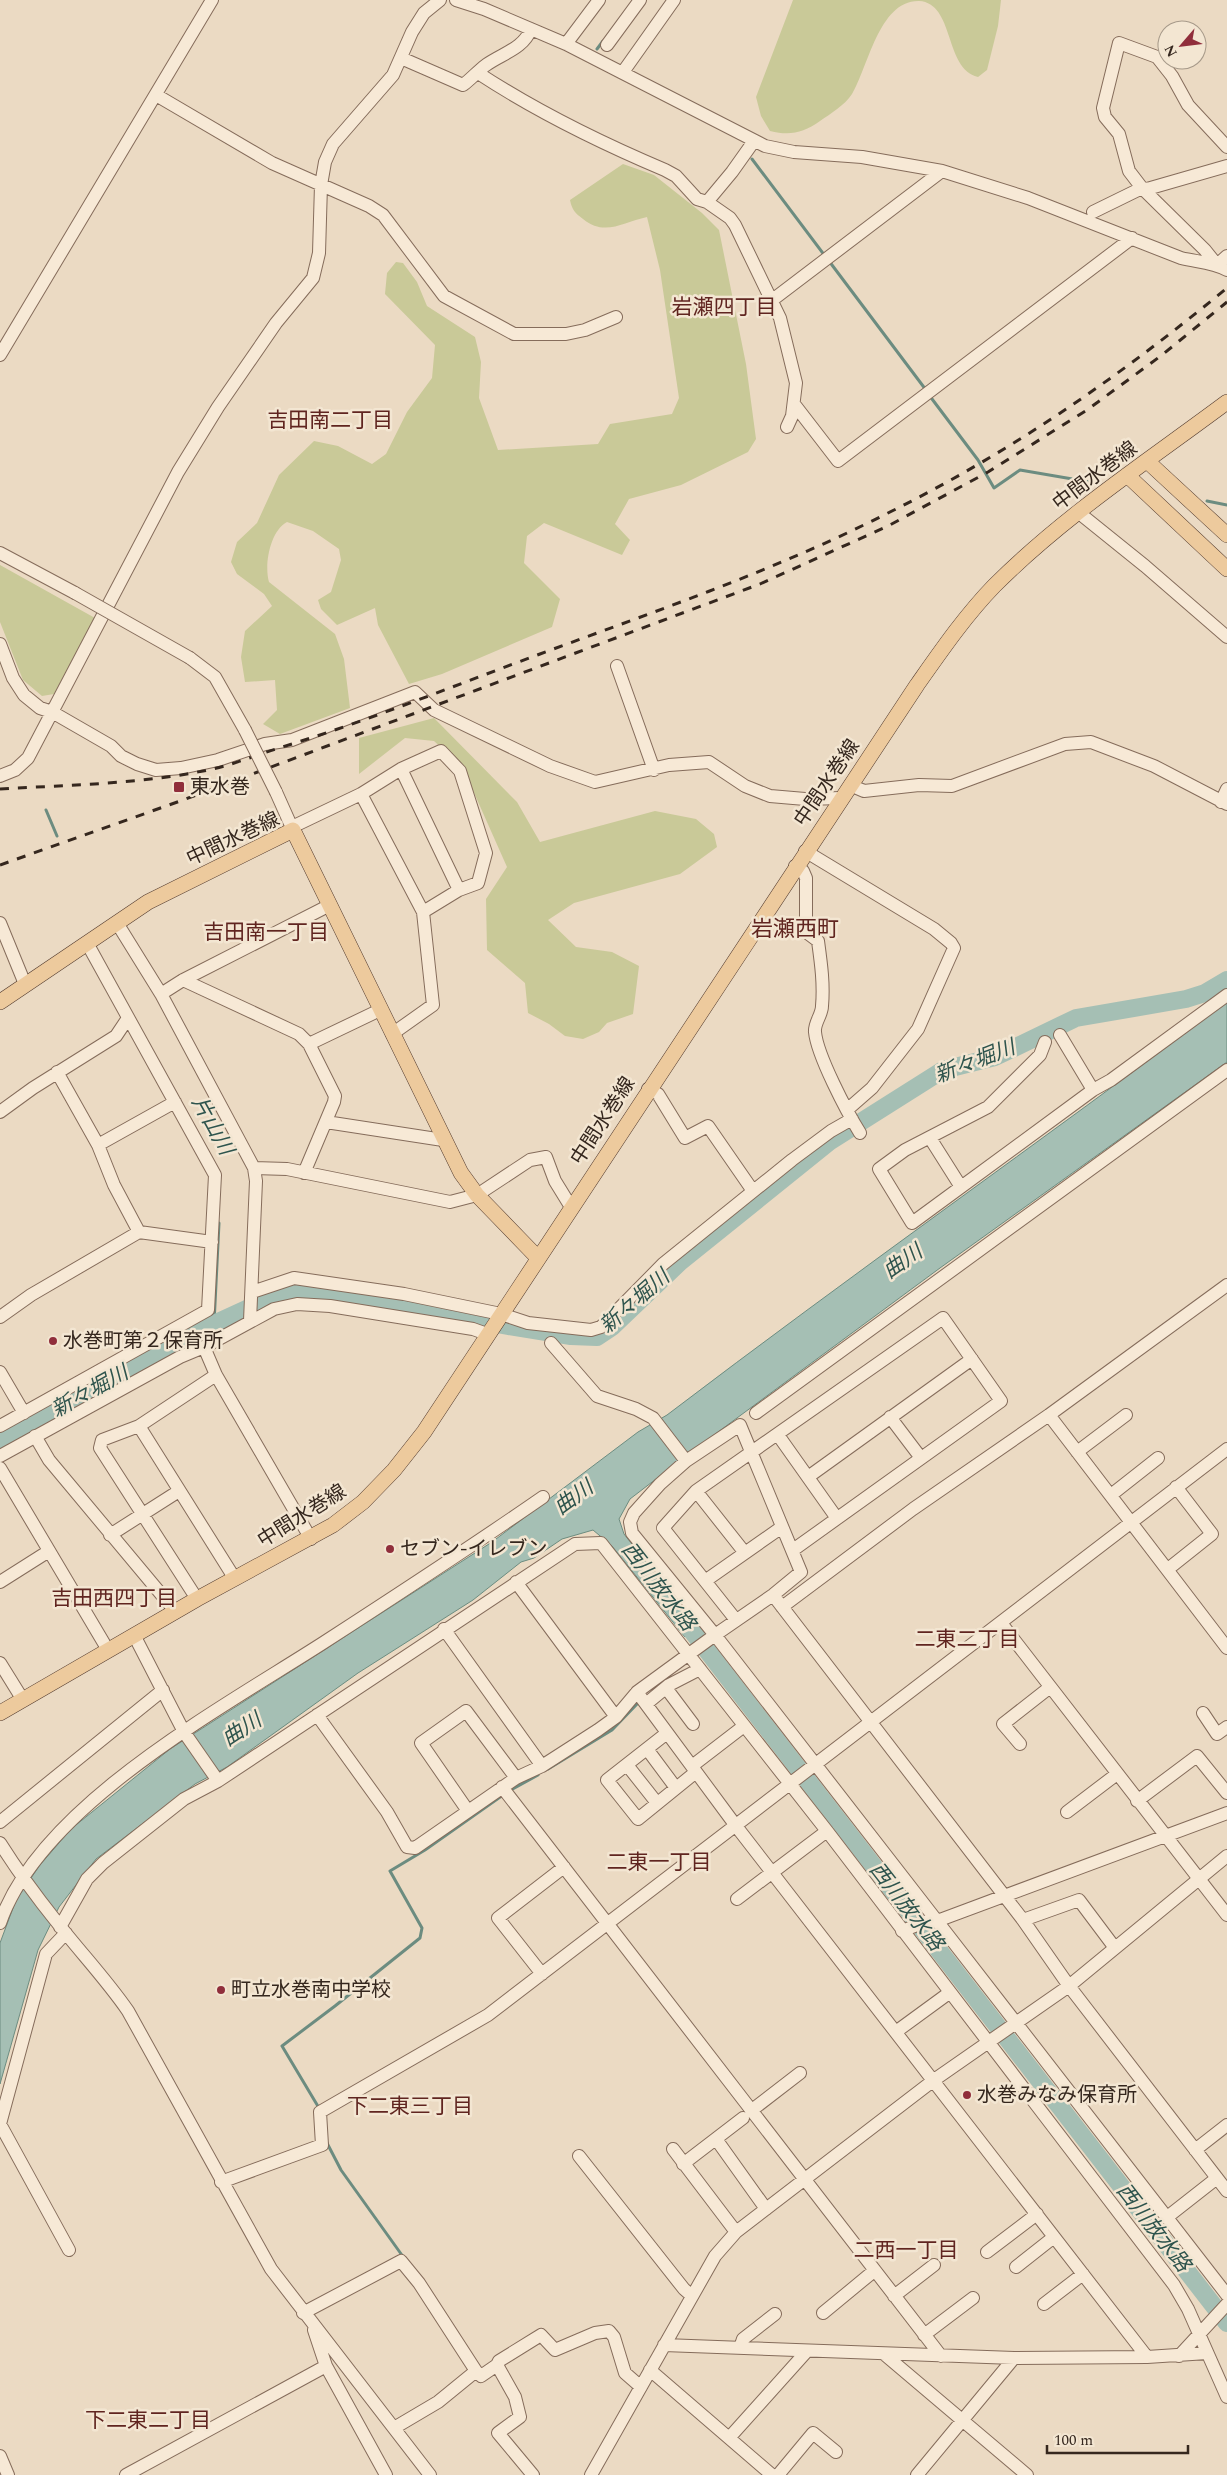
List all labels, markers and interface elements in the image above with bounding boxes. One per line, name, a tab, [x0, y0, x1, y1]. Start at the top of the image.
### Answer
north arrow	[1157, 20, 1207, 70]
text: N	[1159, 41, 1183, 61]
district label: 岩瀬四丁目	[672, 292, 777, 324]
district label: 吉田南二丁目	[267, 405, 393, 437]
street label: 中間水巻線	[1046, 434, 1144, 518]
street label: 中間水巻線	[787, 733, 867, 833]
place label: 東水巻	[190, 772, 250, 802]
marker: 東水巻	[172, 780, 186, 794]
street label: 中間水巻線	[181, 804, 285, 874]
district label: 岩瀬西町	[751, 913, 839, 946]
district label: 吉田南一丁目	[203, 917, 329, 949]
water label: 新々堀川	[930, 1031, 1022, 1092]
street label: 中間水巻線	[563, 1071, 643, 1171]
water label: 片山川	[183, 1091, 242, 1163]
water label: 曲川	[877, 1236, 931, 1287]
water label: 新々堀川	[593, 1261, 679, 1342]
place label: 水巻町第２保育所	[63, 1326, 223, 1356]
marker: 水巻町第２保育所	[47, 1335, 59, 1347]
water label: 新々堀川	[46, 1357, 136, 1426]
water label: 曲川	[548, 1472, 602, 1523]
street label: 中間水巻線	[252, 1477, 352, 1555]
place label: セブン-イレブン	[400, 1534, 548, 1564]
water label: 西川放水路	[613, 1536, 704, 1640]
marker: セブン-イレブン	[384, 1543, 396, 1555]
district label: 吉田西四丁目	[51, 1583, 177, 1615]
district label: 二東二丁目	[915, 1624, 1020, 1656]
water label: 曲川	[216, 1704, 270, 1755]
district label: 二東一丁目	[607, 1847, 712, 1879]
water label: 西川放水路	[861, 1856, 952, 1960]
place label: 町立水巻南中学校	[231, 1975, 391, 2005]
marker: 町立水巻南中学校	[215, 1984, 227, 1996]
place label: 水巻みなみ保育所	[977, 2080, 1137, 2110]
marker: 水巻みなみ保育所	[961, 2089, 973, 2101]
district label: 下二東三丁目	[347, 2091, 473, 2123]
water label: 西川放水路	[1108, 2177, 1199, 2281]
district label: 二西一丁目	[854, 2235, 959, 2267]
district label: 下二東二丁目	[85, 2405, 211, 2437]
scale bar	[1047, 2422, 1188, 2454]
text: 100 m	[1054, 2429, 1093, 2452]

